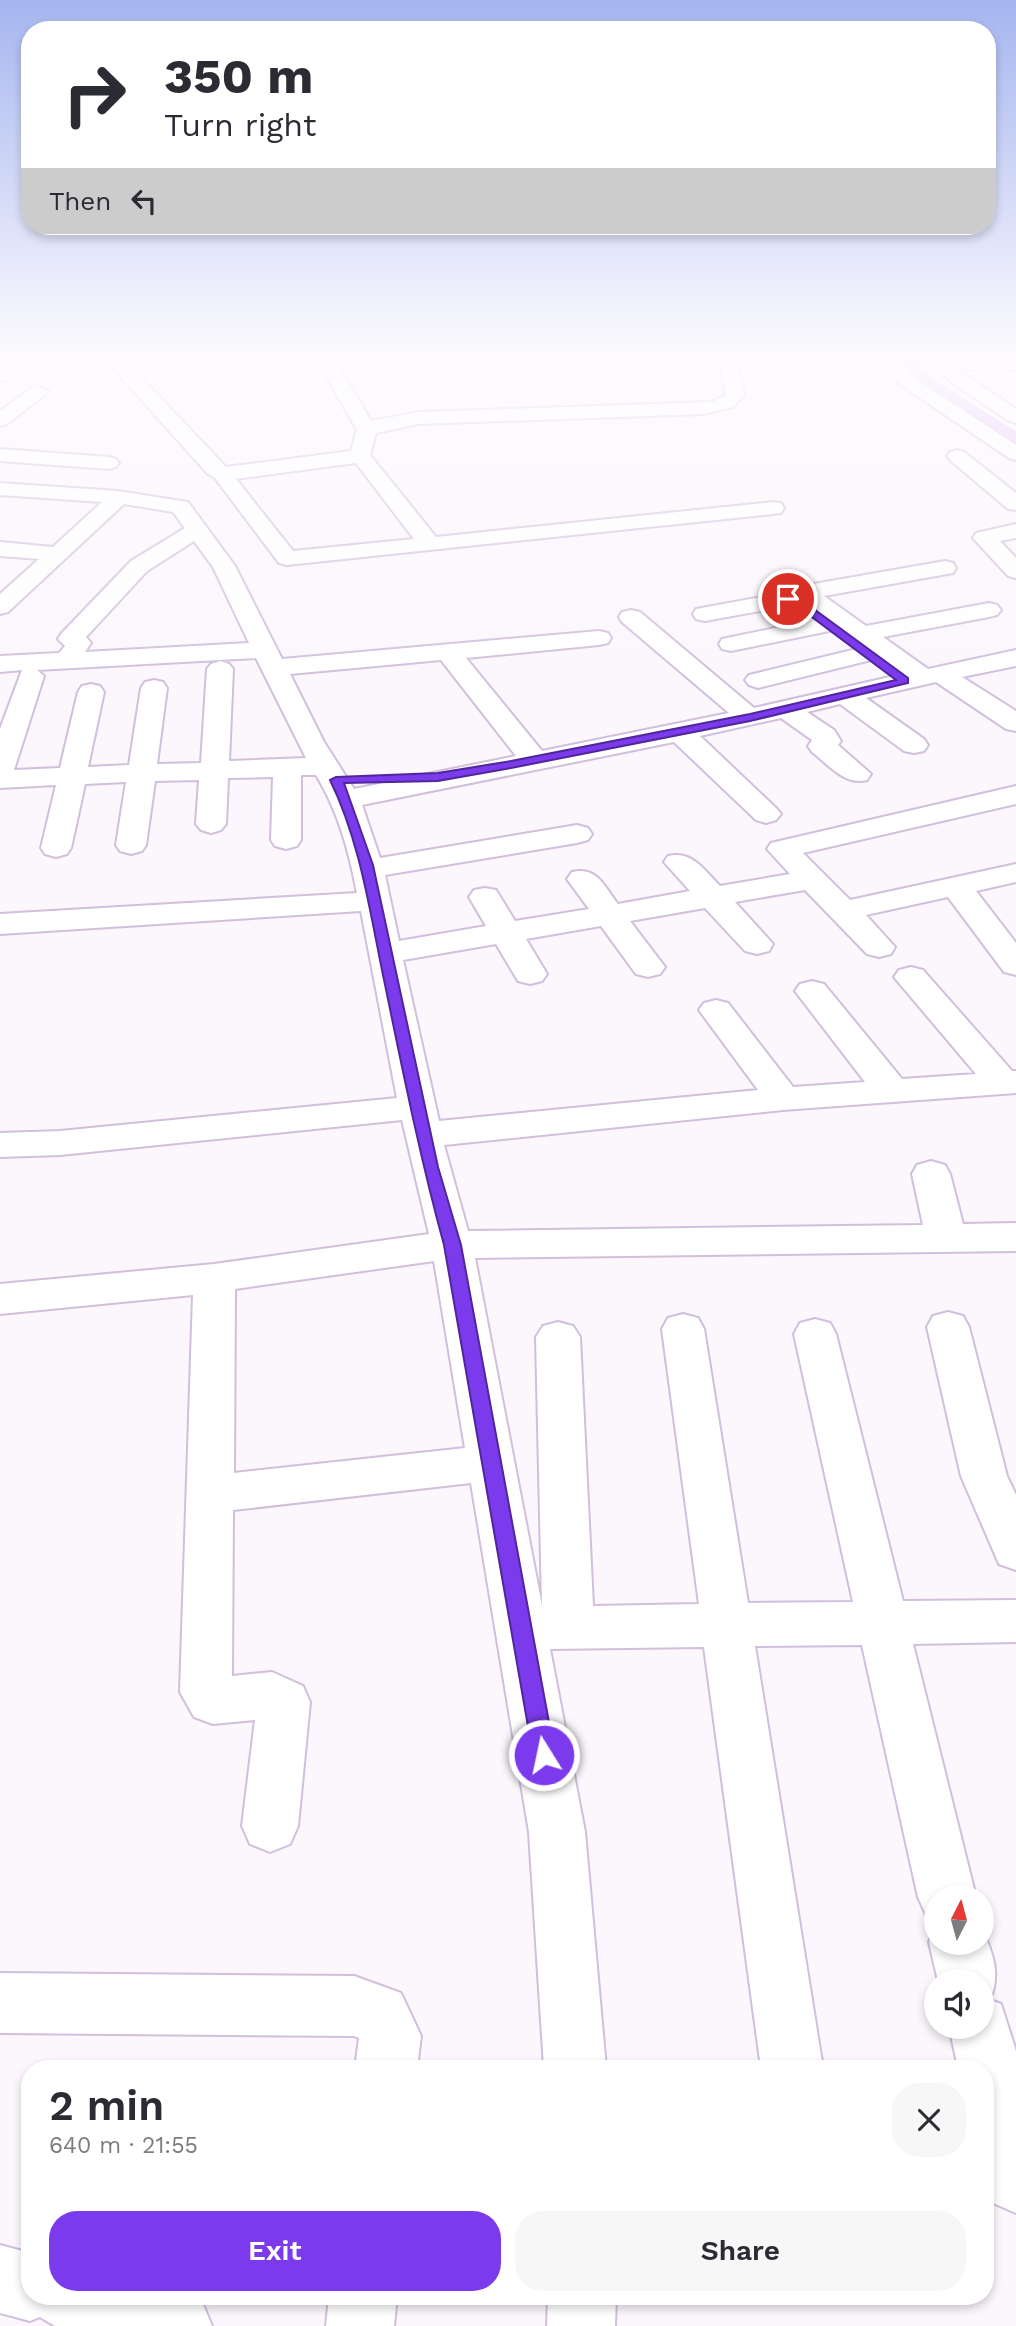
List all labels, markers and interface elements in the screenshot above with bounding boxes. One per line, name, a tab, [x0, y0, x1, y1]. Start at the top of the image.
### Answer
text: 350 m	[164, 47, 313, 105]
icon: right	[49, 49, 140, 140]
text: Turn right	[164, 106, 316, 144]
icon: left	[125, 182, 163, 220]
text: Then	[49, 186, 111, 216]
pin	[758, 569, 818, 629]
icon: arrive	[769, 580, 807, 618]
position arrow	[507, 1718, 581, 1792]
north arrow	[924, 1885, 994, 1955]
map controls	[924, 1885, 994, 2039]
button: sound	[924, 1969, 994, 2039]
text: 2 min	[49, 2081, 164, 2130]
button: close	[892, 2083, 966, 2157]
text: 640 m · 21:55	[49, 2132, 198, 2159]
button: Exit	[49, 2211, 501, 2291]
button: Share	[515, 2211, 966, 2291]

